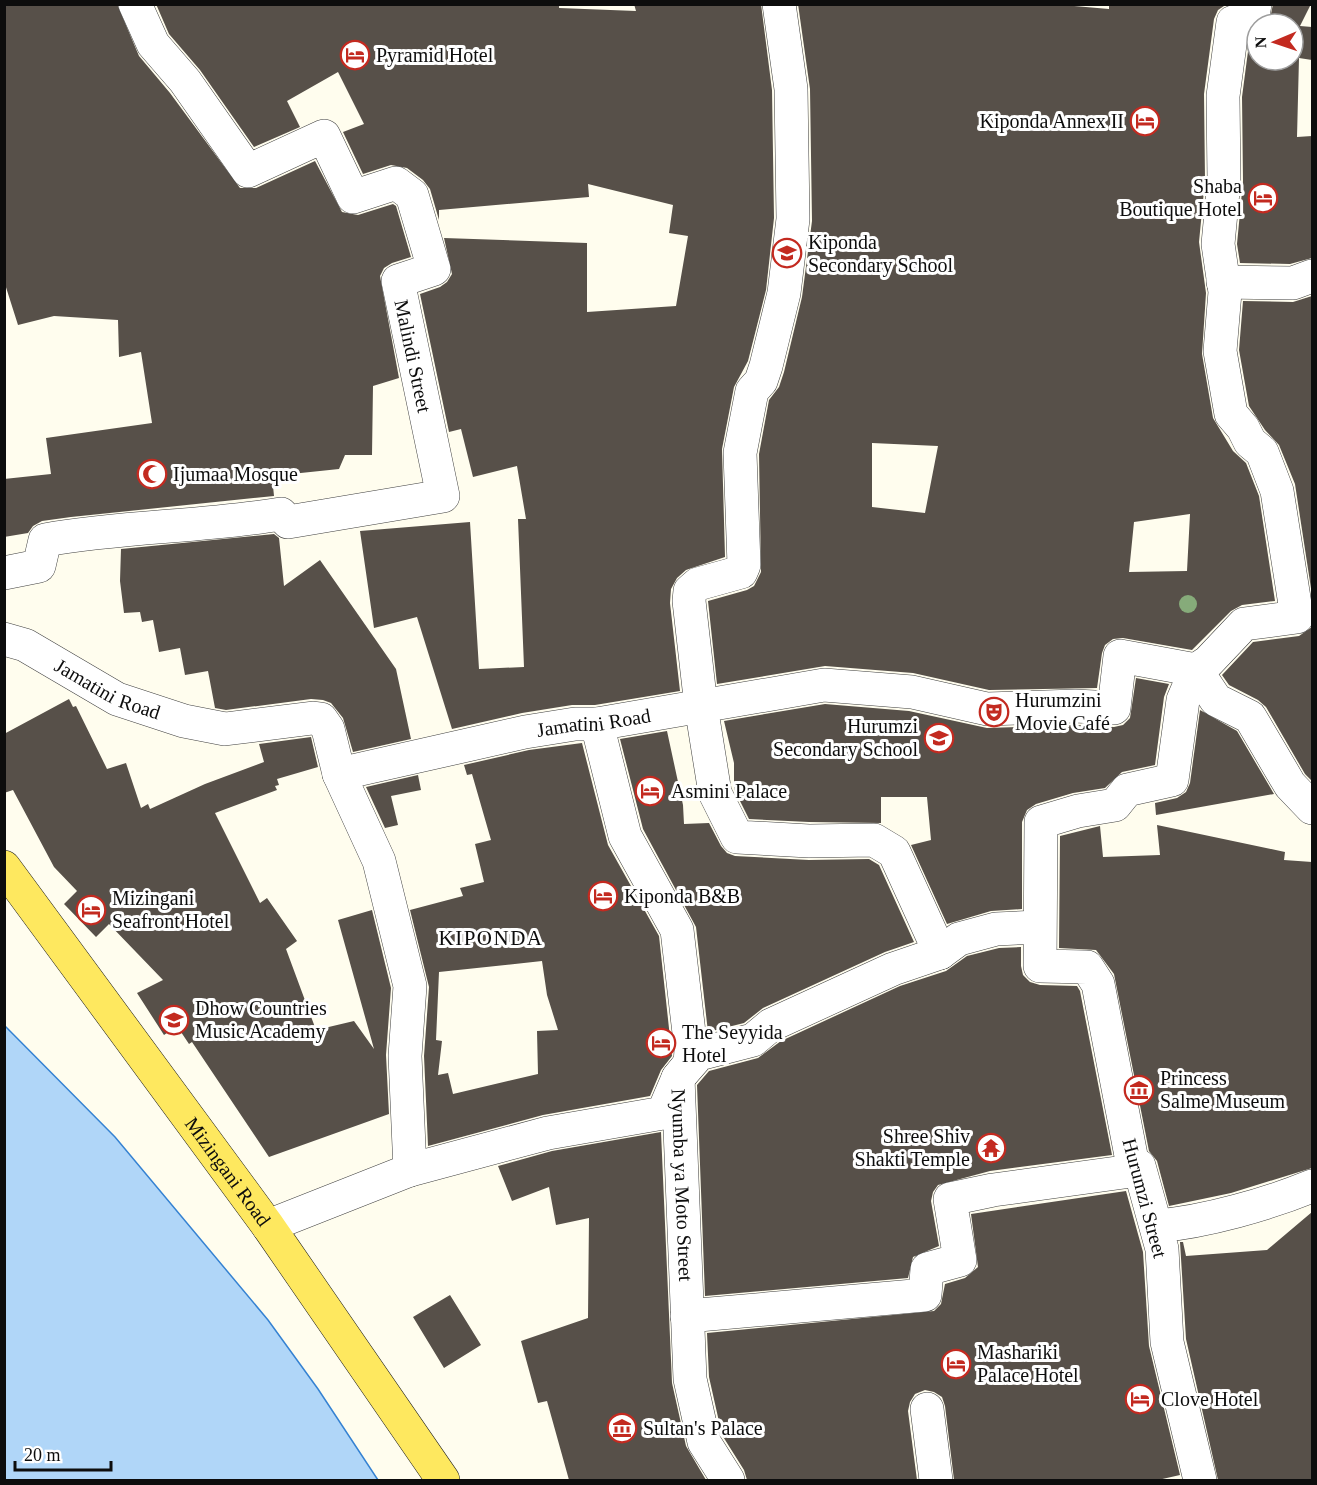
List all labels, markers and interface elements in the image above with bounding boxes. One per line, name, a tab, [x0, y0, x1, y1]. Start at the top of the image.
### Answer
north arrow	[1245, 12, 1305, 72]
text: N	[1252, 36, 1269, 49]
hotel icon: Pyramid Hotel	[339, 39, 371, 71]
place label: Pyramid Hotel	[376, 44, 494, 67]
hotel icon: Kiponda Annex II	[1129, 105, 1161, 137]
place label: Kiponda Annex II	[980, 110, 1124, 133]
place label: Shaba Boutique Hotel	[1119, 175, 1242, 221]
hotel icon: Shaba Boutique Hotel	[1247, 182, 1279, 214]
place label: Kiponda Secondary School	[808, 231, 953, 277]
school or university icon: Kiponda Secondary School	[771, 237, 803, 269]
street label: Malindi Street	[390, 297, 436, 415]
mosque icon: Ijumaa Mosque	[136, 458, 168, 490]
place label: Ijumaa Mosque	[173, 463, 298, 486]
street label: Jamatini Road	[51, 654, 163, 723]
place label: Hurumzini Movie Café	[1015, 689, 1110, 734]
theatre icon: Hurumzini Movie Café	[978, 696, 1010, 728]
street label: Jamatini Road	[535, 704, 652, 741]
place label: Hurumzi Secondary School	[773, 715, 918, 761]
school or university icon: Hurumzi Secondary School	[923, 722, 955, 754]
hotel icon: Asmini Palace	[634, 775, 666, 807]
place label: Asmini Palace	[671, 780, 787, 802]
hotel icon: Kiponda B&B	[587, 880, 619, 912]
place label: Kiponda B&B	[624, 885, 740, 908]
place label: Mizingani Seafront Hotel	[112, 887, 230, 932]
hotel icon: Mizingani Seafront Hotel	[75, 894, 107, 926]
district label: KIPONDA	[439, 926, 544, 950]
place label: Dhow Countries Music Academy	[195, 997, 327, 1043]
school or university icon: Dhow Countries Music Academy	[158, 1004, 190, 1036]
place label: The Seyyida Hotel	[682, 1021, 783, 1066]
hotel icon: The Seyyida Hotel	[645, 1027, 677, 1059]
place label: Princess Salme Museum	[1160, 1067, 1285, 1112]
museum icon: Princess Salme Museum	[1123, 1074, 1155, 1106]
street label: Nyumba ya Moto Street	[667, 1088, 697, 1282]
street label: Mizingani Road	[181, 1113, 275, 1230]
place label: Shree Shiv Shakti Temple	[855, 1125, 970, 1171]
temple icon: Shree Shiv Shakti Temple	[975, 1132, 1007, 1164]
street label: Hurumzi Street	[1118, 1136, 1172, 1261]
place label: Mashariki Palace Hotel	[977, 1341, 1079, 1386]
hotel icon: Mashariki Palace Hotel	[940, 1348, 972, 1380]
hotel icon: Clove Hotel	[1124, 1383, 1156, 1415]
place label: Clove Hotel	[1161, 1388, 1259, 1410]
museum icon: Sultan's Palace	[606, 1412, 638, 1444]
place label: Sultan's Palace	[643, 1417, 763, 1439]
scale bar	[15, 1434, 111, 1472]
text: 20 m	[24, 1445, 61, 1465]

